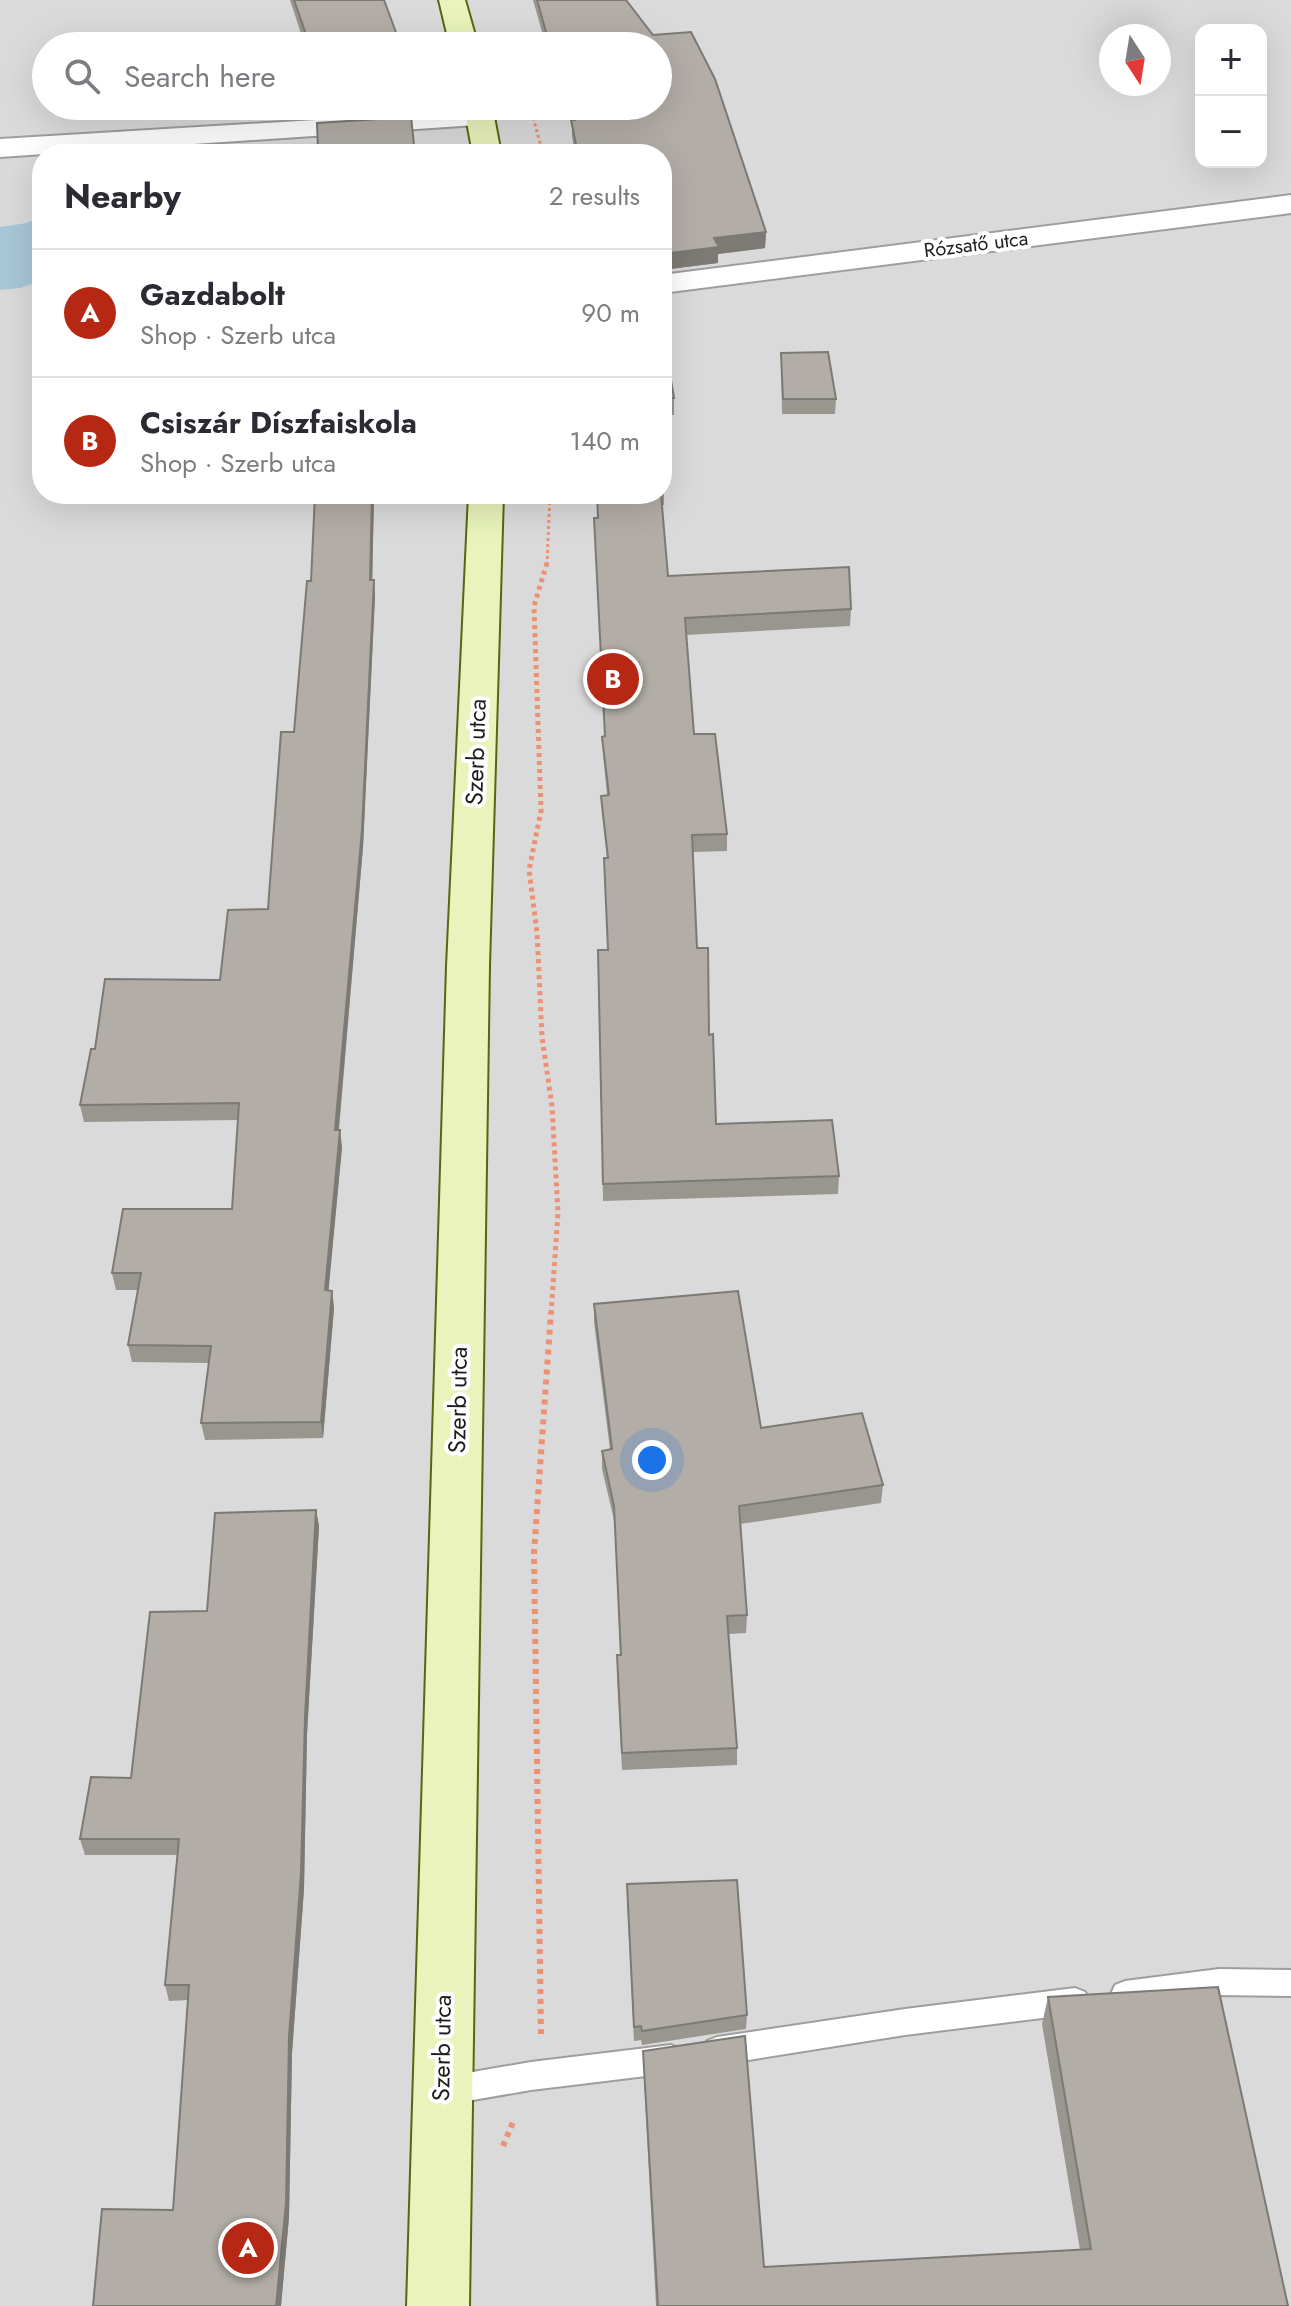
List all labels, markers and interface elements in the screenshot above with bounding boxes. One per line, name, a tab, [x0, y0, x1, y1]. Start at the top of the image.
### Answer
north arrow	[1099, 24, 1171, 96]
map controls	[1195, 24, 1267, 168]
button: +	[1195, 24, 1267, 96]
search box	[32, 32, 672, 120]
icon: search	[60, 54, 104, 98]
text: Search here	[124, 55, 276, 98]
button: −	[1195, 96, 1267, 168]
text: Nearby	[64, 172, 181, 221]
text: 2 results	[549, 177, 640, 215]
street label: Rózsatő utca	[922, 224, 1030, 265]
text: Gazdabolt	[140, 273, 285, 316]
text: A	[80, 294, 100, 332]
text: 90 m	[581, 294, 640, 332]
text: Shop · Szerb utca	[140, 316, 336, 354]
text: Csiszár Díszfaiskola	[140, 401, 417, 444]
text: B	[81, 422, 99, 460]
text: 140 m	[569, 422, 640, 460]
text: Shop · Szerb utca	[140, 444, 336, 482]
pin: B	[587, 649, 639, 709]
street label: Szerb utca	[456, 698, 495, 806]
street label: Szerb utca	[439, 1346, 476, 1454]
your location	[632, 1440, 672, 1480]
street label: Szerb utca	[423, 1994, 460, 2102]
pin: A	[222, 2218, 274, 2278]

